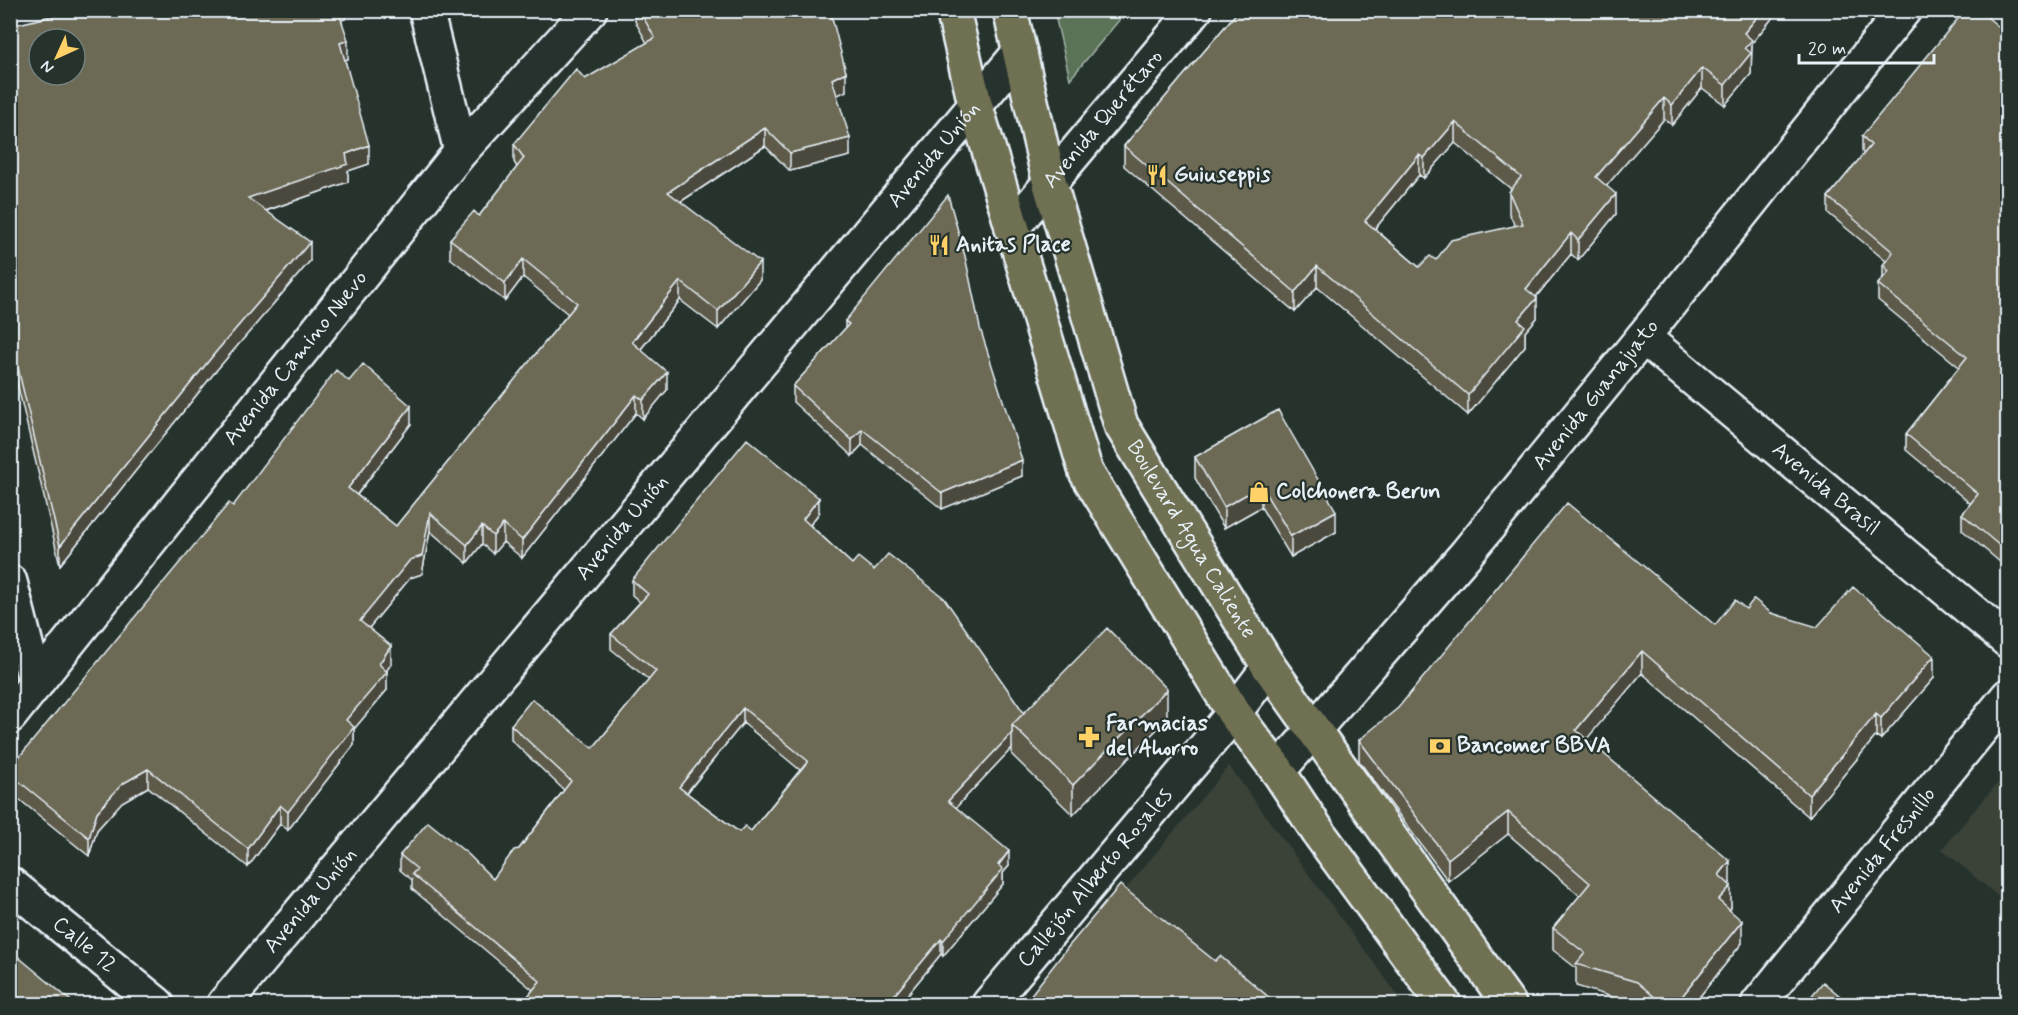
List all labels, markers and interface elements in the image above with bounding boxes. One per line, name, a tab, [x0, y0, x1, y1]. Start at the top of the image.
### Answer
north arrow	[27, 27, 87, 87]
scale bar	[1799, 27, 1934, 65]
text: 20 m	[1808, 37, 1846, 61]
street label: Avenida Querétaro	[1037, 44, 1170, 194]
text: N	[36, 55, 59, 78]
street label: Avenida Unión	[881, 96, 987, 214]
place label: Guiuseppis	[1174, 161, 1271, 189]
restaurant icon: Guiuseppis	[1145, 163, 1169, 187]
place label: Anitas Place	[956, 231, 1071, 259]
restaurant icon: Anitas Place	[927, 233, 951, 257]
street label: Avenida Camino Nuevo	[217, 265, 374, 451]
street label: Avenida Guanajuato	[1526, 314, 1666, 476]
street label: Boulevard Agua Caliente	[1120, 435, 1262, 644]
street label: Avenida Brasil	[1766, 436, 1885, 542]
street label: Avenida Unión	[570, 469, 675, 587]
place label: Colchonera Berun	[1276, 478, 1441, 506]
shop icon: Colchonera Berun	[1247, 480, 1271, 504]
place label: Farmacias del Ahorro	[1106, 710, 1208, 763]
pharmacy icon: Farmacias del Ahorro	[1077, 725, 1101, 749]
place label: Bancomer BBVA	[1457, 732, 1611, 760]
bank icon: Bancomer BBVA	[1428, 734, 1452, 758]
street label: Avenida Fresnillo	[1823, 781, 1942, 919]
street label: Callejón Alberto Rosales	[1012, 782, 1179, 974]
street label: Avenida Unión	[258, 841, 363, 959]
street label: Calle 12	[47, 910, 122, 979]

